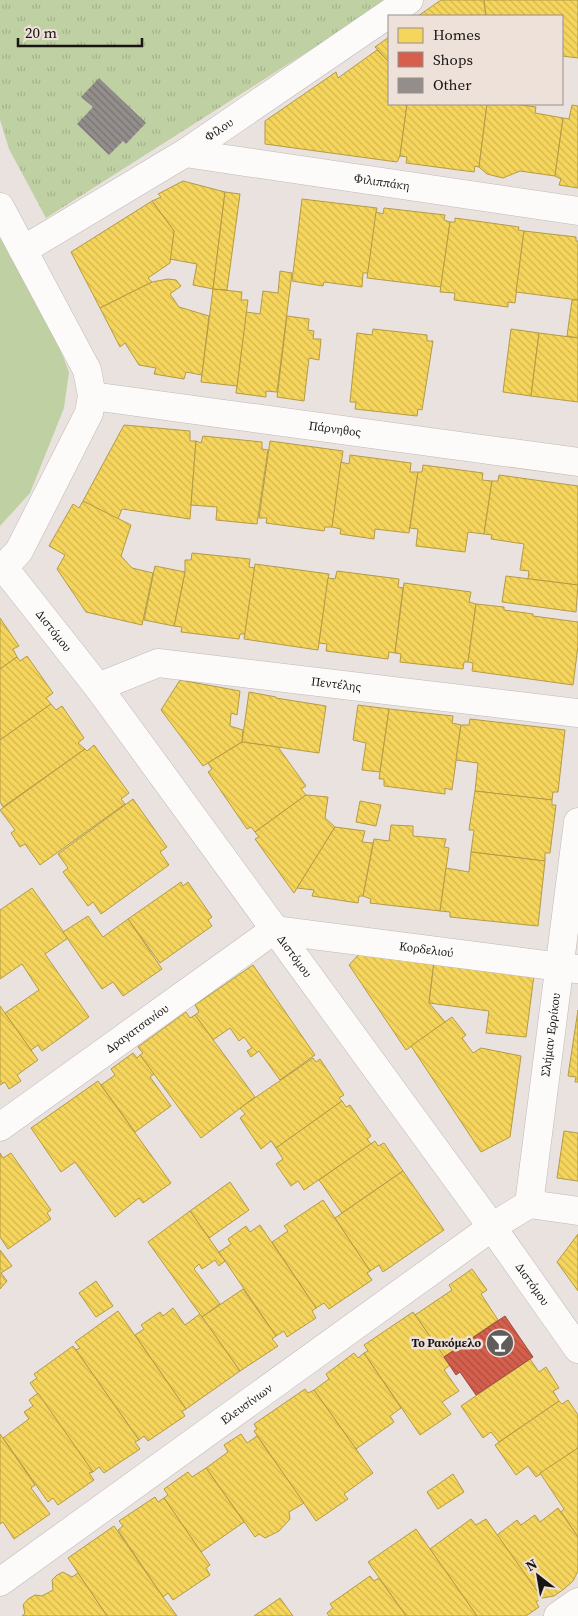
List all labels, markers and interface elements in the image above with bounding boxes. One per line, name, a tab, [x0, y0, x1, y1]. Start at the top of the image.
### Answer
scale bar	[18, 15, 141, 47]
legend	[388, 15, 563, 105]
text: 20 m	[25, 22, 57, 43]
text: Homes	[433, 24, 480, 45]
text: Shops	[433, 49, 473, 70]
text: Other	[433, 74, 472, 95]
street label: Φίλου	[202, 114, 236, 145]
street label: Φιλιππάκη	[353, 170, 411, 194]
street label: Πάρνηθος	[308, 418, 362, 441]
street label: Διστόμου	[32, 607, 75, 655]
street label: Πεντέλης	[310, 673, 363, 695]
street label: Διστόμου	[274, 932, 315, 981]
street label: Κορδελιού	[398, 938, 454, 961]
street label: Σλήμαν Ερρίκου	[537, 992, 564, 1077]
street label: Δραγατσανίου	[102, 1000, 172, 1056]
street label: Διστόμου	[512, 1260, 553, 1309]
bar icon: Το Ρακόμελο	[485, 1328, 515, 1358]
place label: Το Ρακόμελο	[411, 1335, 481, 1351]
street label: Ελευσίνιων	[217, 1380, 276, 1428]
north arrow	[513, 1551, 563, 1601]
text: N	[522, 1554, 541, 1576]

